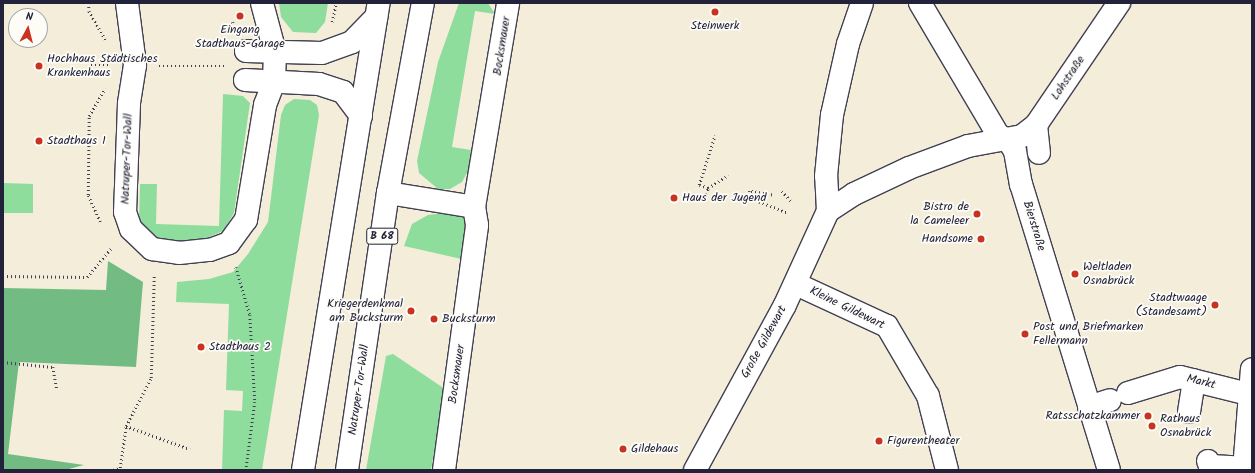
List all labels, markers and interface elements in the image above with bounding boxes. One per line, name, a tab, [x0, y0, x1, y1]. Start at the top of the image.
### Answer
marker: Steinwerk	[710, 7, 720, 17]
north arrow	[8, 8, 48, 48]
text: N	[25, 8, 34, 26]
marker: Eingang Stadthaus-Garage	[235, 11, 245, 21]
street label: Bocksmauer	[490, 15, 514, 77]
place label: Steinwerk	[691, 19, 739, 33]
place label: Eingang Stadthaus-Garage	[195, 23, 285, 51]
place label: Hochhaus Städtisches Krankenhaus	[47, 52, 158, 80]
street label: Lohstraße	[1048, 53, 1088, 103]
marker: Hochhaus Städtisches Krankenhaus	[34, 61, 44, 71]
street label: Natruper-Tor-Wall	[118, 113, 136, 205]
place label: Stadthaus 1	[47, 134, 106, 148]
marker: Stadthaus 1	[34, 136, 44, 146]
place label: Haus der Jugend	[682, 191, 766, 205]
marker: Haus der Jugend	[669, 193, 679, 203]
street label: Bierstraße	[1020, 199, 1048, 253]
place label: Bistro de la Cameleer	[910, 200, 969, 228]
marker: Bistro de la Cameleer	[972, 209, 982, 219]
road number: B 68	[366, 227, 398, 245]
place label: Handsome	[921, 232, 973, 246]
marker: Handsome	[976, 234, 986, 244]
place label: Weltladen Osnabrück	[1083, 260, 1134, 288]
marker: Weltladen Osnabrück	[1070, 269, 1080, 279]
street label: Kleine Gildewart	[807, 284, 887, 332]
place label: Stadtwaage (Standesamt)	[1136, 291, 1207, 319]
place label: Kriegerdenkmal am Bucksturm	[327, 297, 403, 325]
marker: Stadtwaage (Standesamt)	[1210, 300, 1220, 310]
street label: Große Gildewart	[738, 303, 790, 381]
marker: Kriegerdenkmal am Bucksturm	[406, 306, 416, 316]
place label: Bucksturm	[442, 312, 495, 326]
marker: Bucksturm	[429, 314, 439, 324]
place label: Post und Briefmarken Fellermann	[1033, 320, 1143, 348]
marker: Post und Briefmarken Fellermann	[1020, 329, 1030, 339]
place label: Stadthaus 2	[209, 340, 271, 354]
marker: Stadthaus 2	[196, 342, 206, 352]
street label: Natruper-Tor-Wall	[346, 344, 372, 436]
street label: Bocksmauer	[446, 344, 468, 404]
street label: Markt	[1185, 371, 1217, 393]
place label: Ratsschatzkammer	[1045, 409, 1140, 423]
marker: Ratsschatzkammer	[1143, 411, 1153, 421]
place label: Rathaus Osnabrück	[1160, 412, 1211, 440]
marker: Rathaus Osnabrück	[1147, 421, 1157, 431]
place label: Figurentheater	[887, 434, 959, 448]
marker: Figurentheater	[874, 436, 884, 446]
place label: Gildehaus	[631, 442, 678, 456]
marker: Gildehaus	[618, 444, 628, 454]

